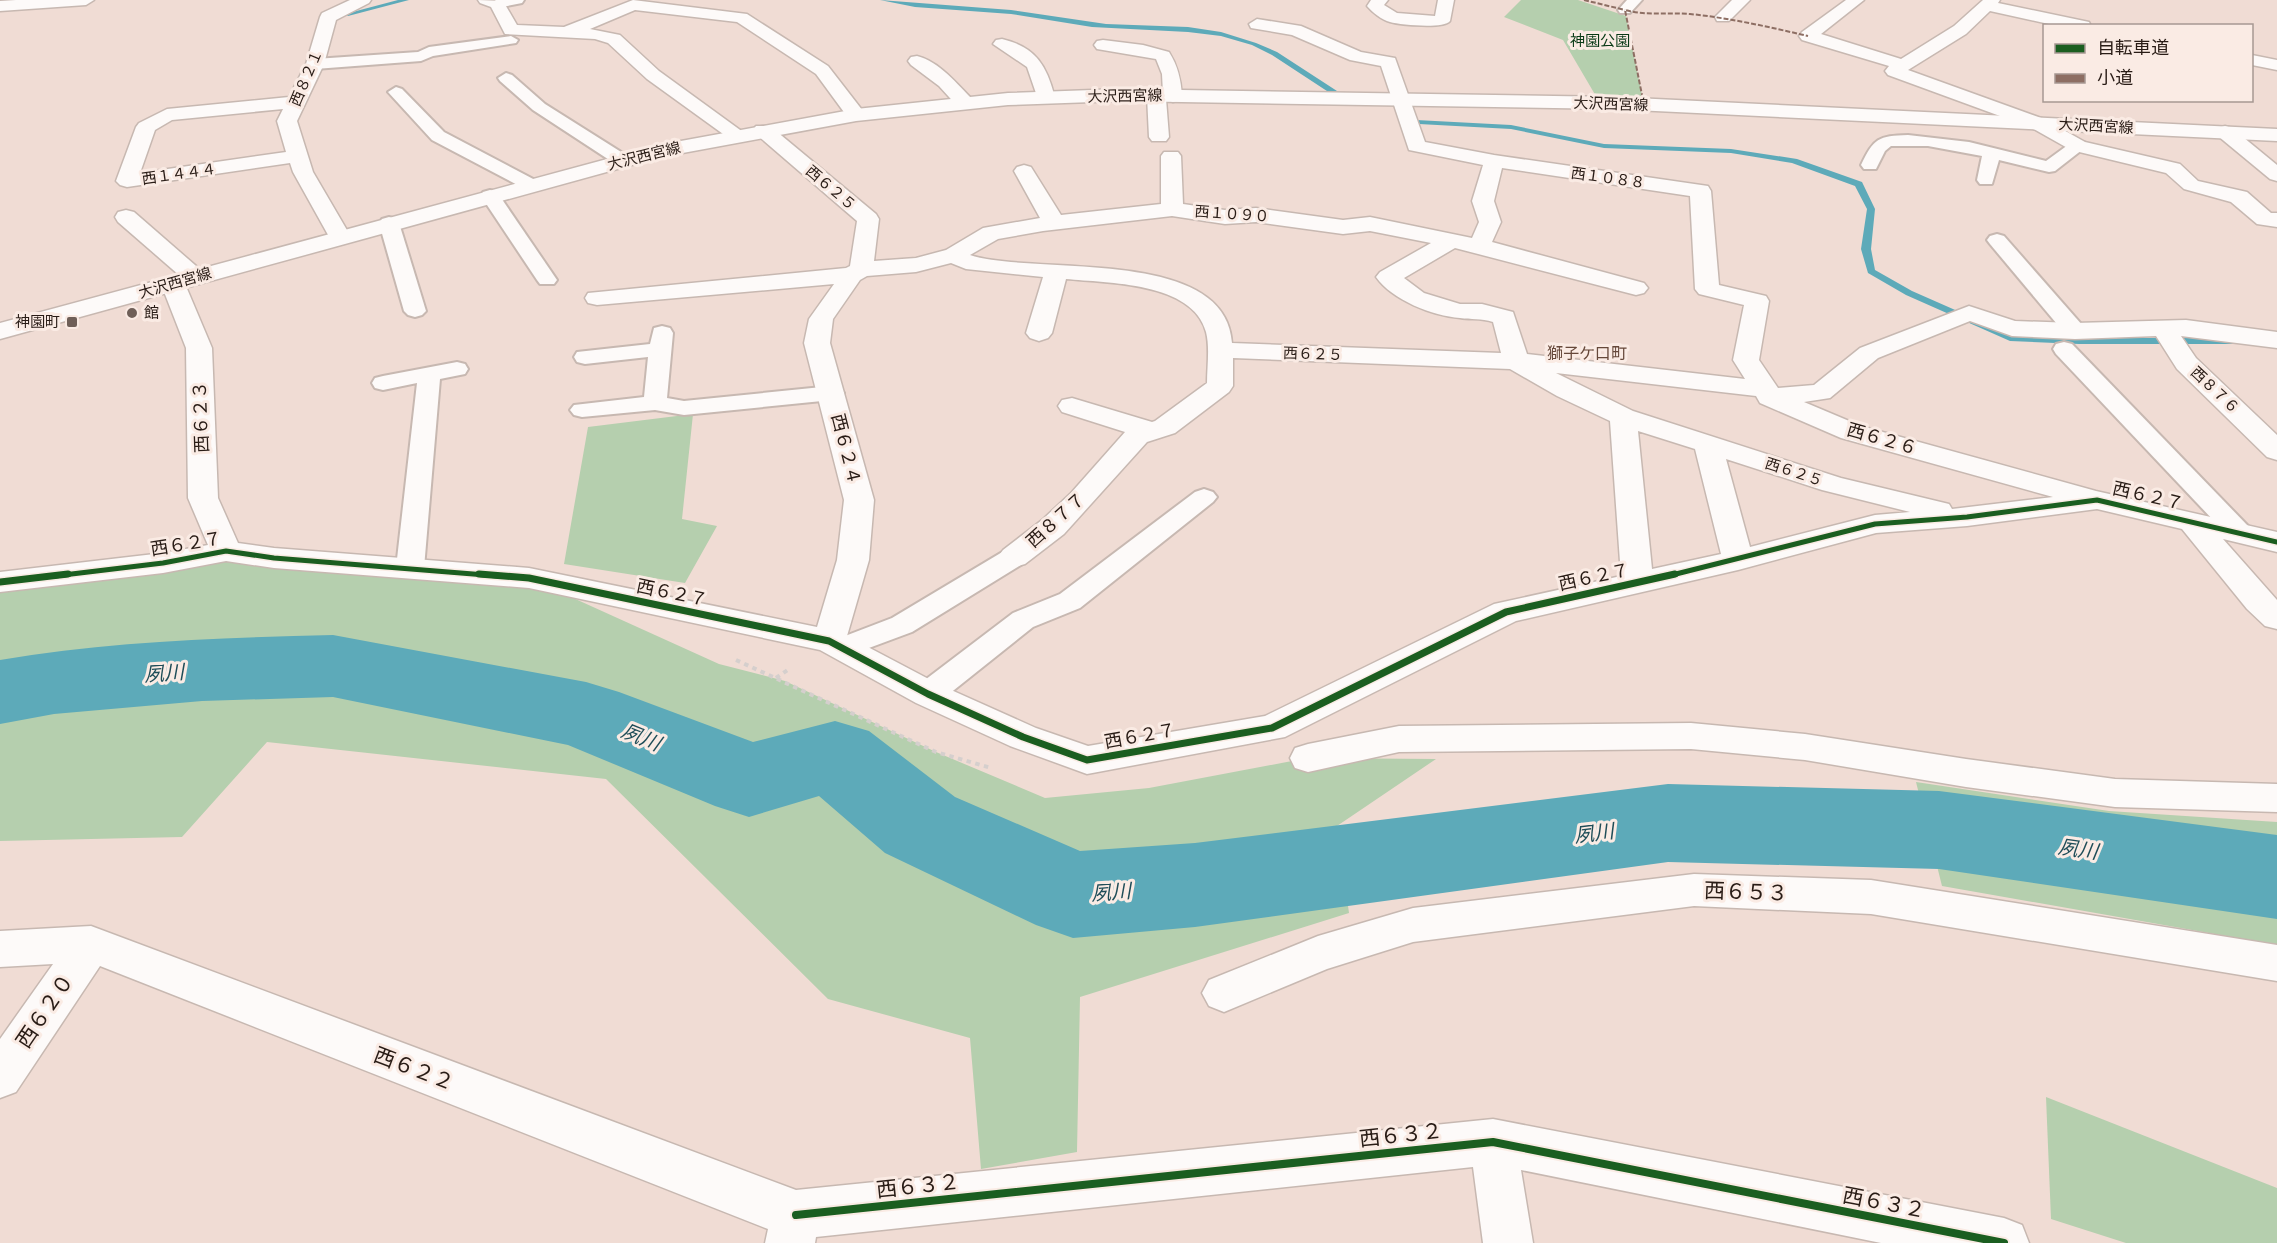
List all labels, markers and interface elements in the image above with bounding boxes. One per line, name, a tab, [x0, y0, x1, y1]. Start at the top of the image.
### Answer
legend	[2043, 24, 2253, 102]
park label: 神園公園	[1570, 32, 1630, 50]
text: 自転車道	[2097, 37, 2169, 59]
street label: 西８２１	[286, 47, 326, 109]
text: 小道	[2097, 67, 2133, 89]
street label: 大沢西宮線	[1087, 86, 1163, 106]
street label: 大沢西宮線	[1573, 94, 1649, 114]
street label: 大沢西宮線	[2058, 115, 2134, 137]
street label: 大沢西宮線	[605, 138, 683, 174]
street label: 西１４４４	[141, 160, 217, 188]
street label: 西６２５	[802, 162, 860, 214]
street label: 西１０８８	[1570, 164, 1646, 192]
street label: 西１０９０	[1194, 202, 1270, 226]
street label: 大沢西宮線	[136, 264, 214, 302]
place label: 館	[144, 304, 159, 322]
marker: 館	[125, 306, 139, 320]
place label: 神園町	[15, 313, 60, 331]
marker: 神園町	[65, 315, 79, 329]
street label: 西６２５	[1283, 344, 1343, 364]
district label: 獅子ケ口町	[1547, 344, 1627, 363]
street label: 西８７６	[2187, 363, 2243, 417]
street label: 西６２３	[189, 381, 213, 453]
street label: 西６２４	[827, 411, 865, 487]
street label: 西６２６	[1844, 419, 1920, 459]
street label: 西６２５	[1763, 454, 1825, 490]
street label: 西６２７	[2110, 477, 2186, 515]
street label: 西８７７	[1022, 488, 1090, 552]
street label: 西６２７	[149, 528, 223, 560]
street label: 西６２７	[1556, 559, 1632, 595]
street label: 西６２７	[634, 575, 710, 611]
water label: 夙川	[143, 659, 187, 686]
water label: 夙川	[618, 718, 666, 756]
street label: 西６２７	[1103, 719, 1177, 753]
water label: 夙川	[1573, 818, 1617, 847]
water label: 夙川	[2057, 834, 2101, 864]
water label: 夙川	[1090, 878, 1134, 905]
street label: 西６５３	[1704, 878, 1788, 905]
street label: 西６２０	[11, 969, 78, 1053]
street label: 西６２２	[370, 1042, 458, 1095]
street label: 西６３２	[1358, 1118, 1444, 1151]
street label: 西６３２	[875, 1169, 961, 1202]
street label: 西６３２	[1840, 1182, 1928, 1223]

